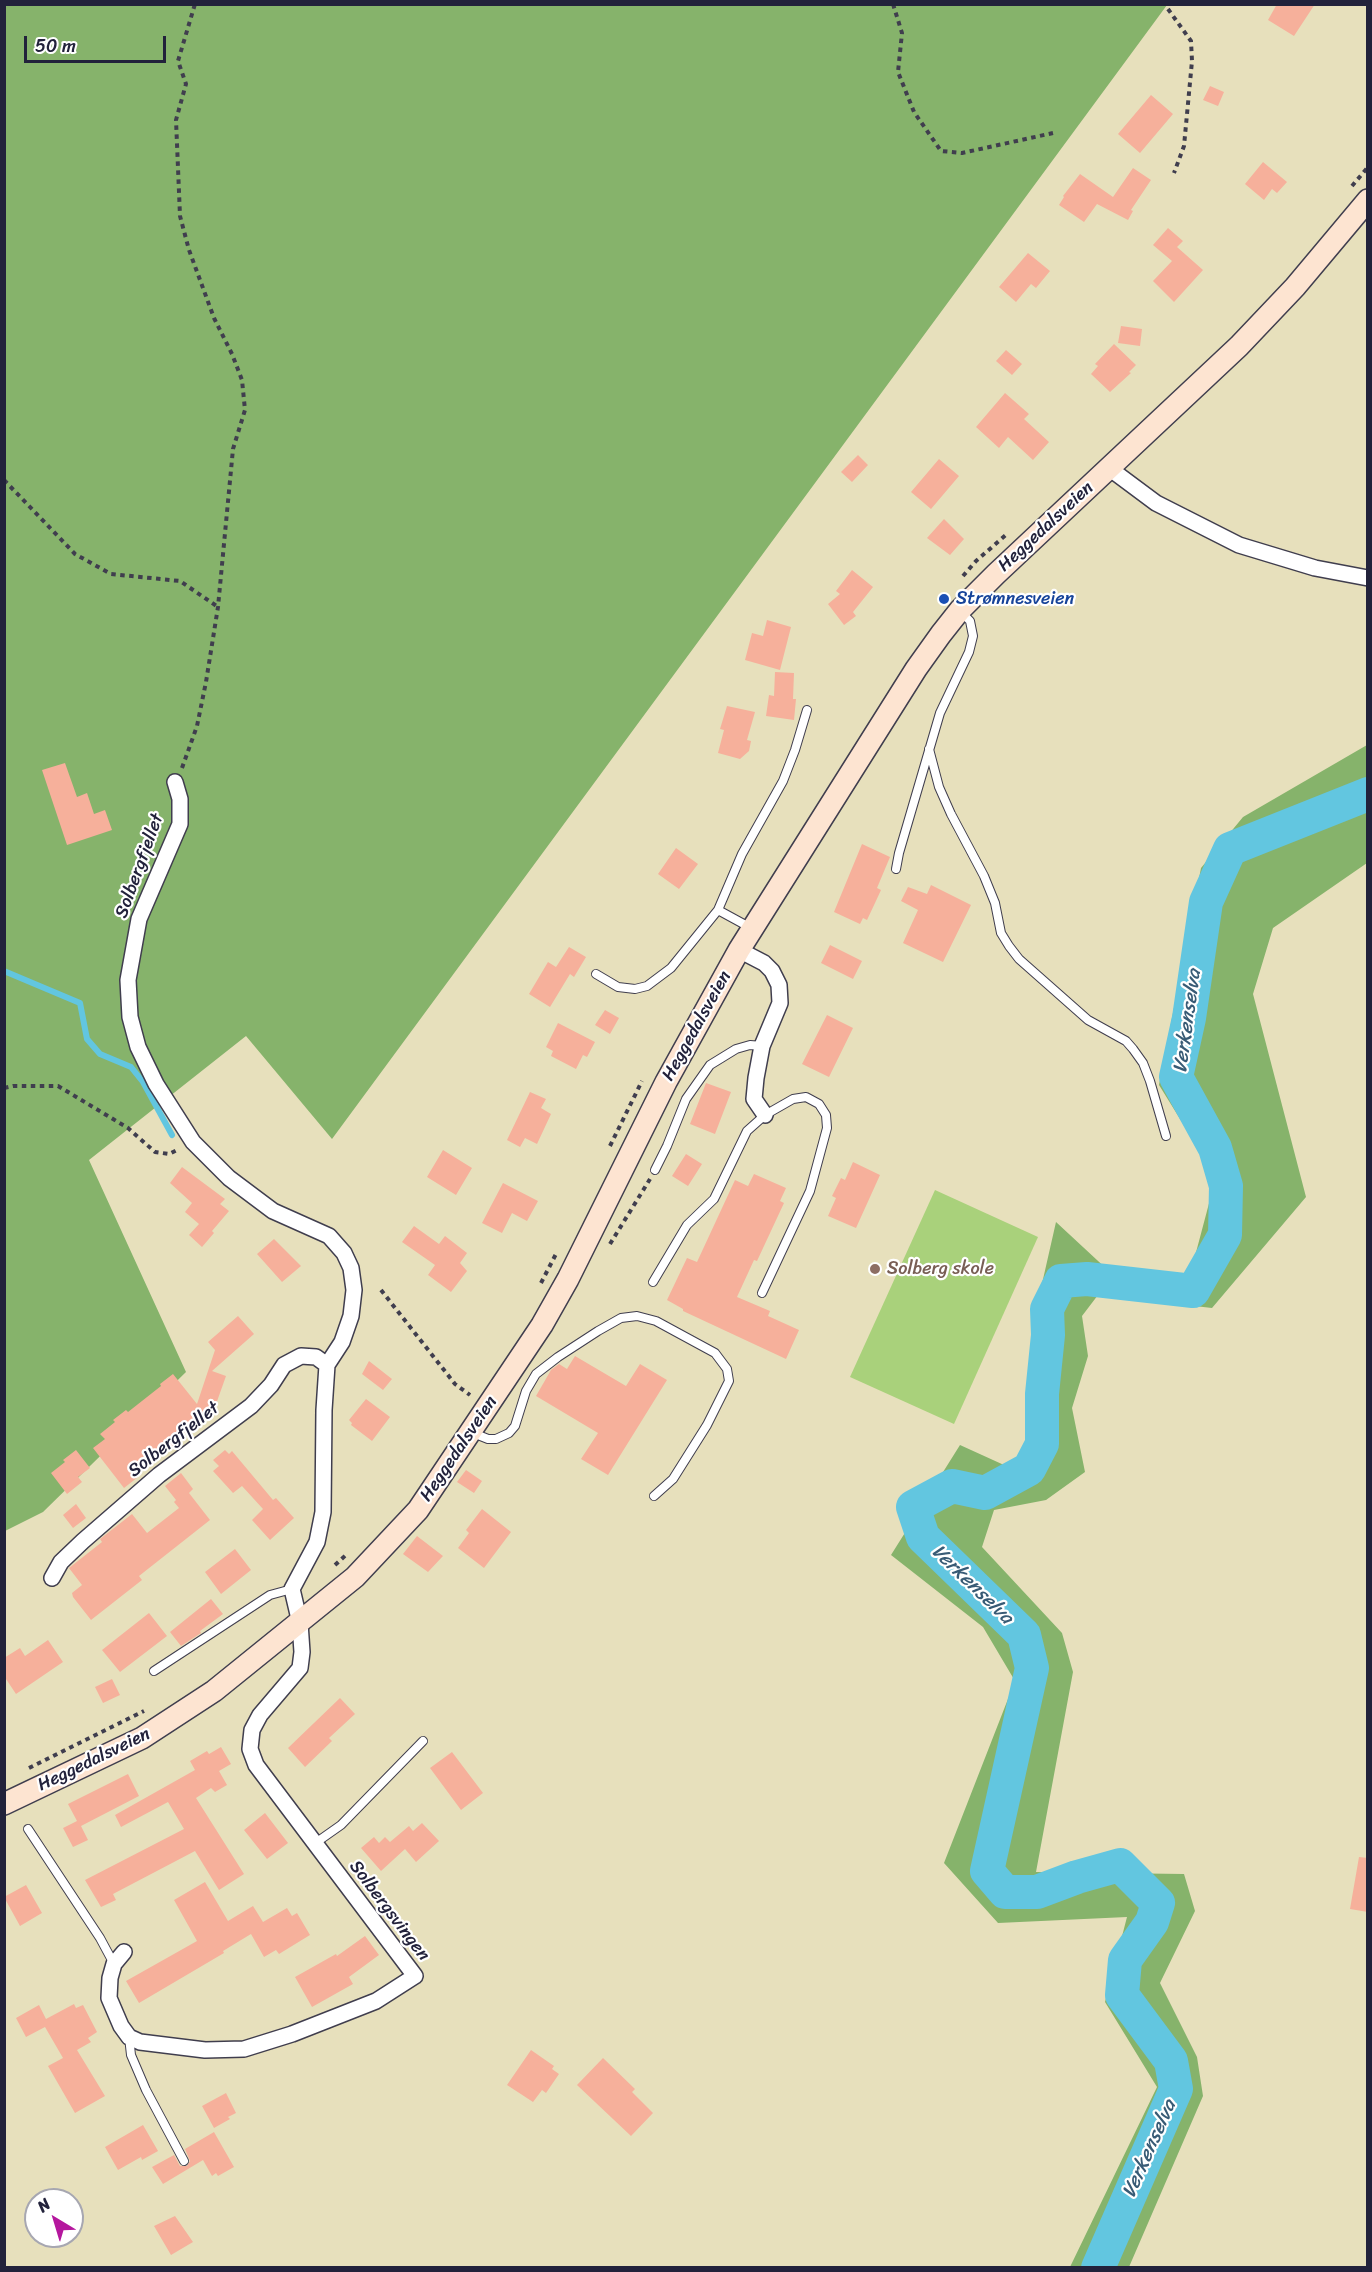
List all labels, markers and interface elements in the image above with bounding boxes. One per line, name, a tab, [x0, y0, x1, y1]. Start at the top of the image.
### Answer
scale bar	[27, 24, 170, 62]
text: 50 m	[35, 30, 76, 62]
street label: Heggedalsveien	[994, 477, 1098, 577]
place label: Strømnesveien	[956, 588, 1074, 610]
marker: Strømnesveien	[937, 592, 951, 606]
street label: Solbergfjellet	[111, 811, 169, 921]
street label: Heggedalsveien	[658, 967, 736, 1085]
water label: Verkenselva	[1169, 968, 1207, 1074]
place label: Solberg skole	[887, 1258, 994, 1280]
marker: Solberg skole	[868, 1262, 882, 1276]
street label: Heggedalsveien	[416, 1392, 502, 1506]
street label: Solbergfjellet	[124, 1398, 224, 1482]
water label: Verkenselva	[926, 1540, 1018, 1630]
street label: Heggedalsveien	[34, 1723, 154, 1797]
street label: Solbergsvingen	[344, 1856, 434, 1966]
water label: Verkenselva	[1118, 2096, 1182, 2202]
north arrow	[24, 2188, 84, 2248]
text: N	[31, 2190, 57, 2220]

